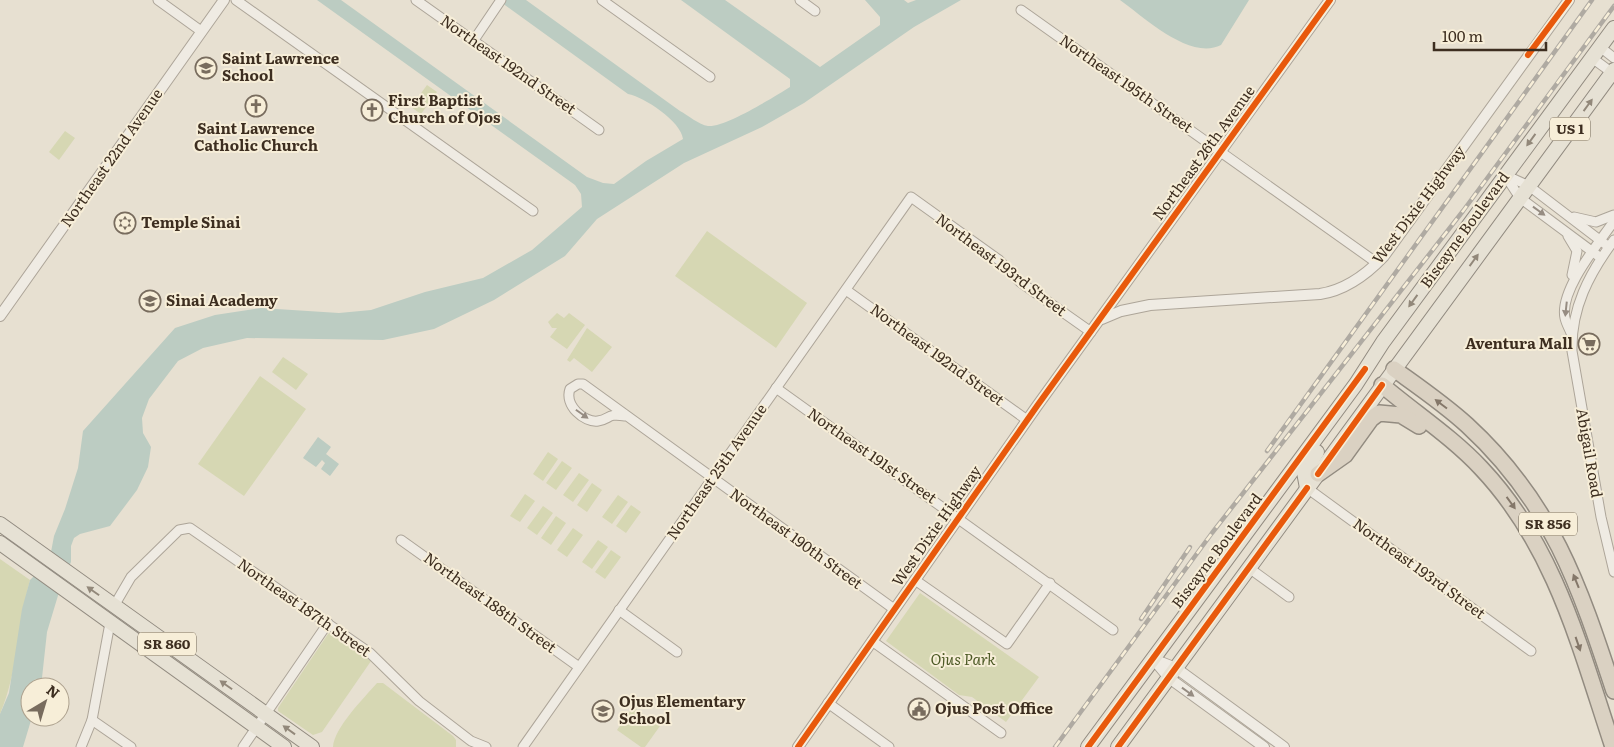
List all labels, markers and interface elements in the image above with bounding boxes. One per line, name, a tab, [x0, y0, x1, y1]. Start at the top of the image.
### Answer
street label: Northeast 192nd Street	[436, 8, 581, 119]
scale bar	[1434, 20, 1546, 52]
text: 100 m	[1442, 24, 1483, 47]
street label: Northeast 195th Street	[1055, 28, 1198, 138]
place label: Saint Lawrence School	[222, 46, 340, 86]
school or university icon: Saint Lawrence School	[194, 56, 218, 80]
street label: Northeast 26th Avenue	[1146, 80, 1260, 224]
street label: Northeast 22nd Avenue	[54, 83, 168, 231]
place label: First Baptist Church of Ojos	[388, 88, 501, 128]
church icon: Saint Lawrence Catholic Church	[244, 94, 268, 118]
church icon: First Baptist Church of Ojos	[360, 98, 384, 122]
one-way arrow	[1583, 98, 1593, 111]
place label: Saint Lawrence Catholic Church	[194, 116, 318, 156]
road number: US 1	[1550, 118, 1590, 140]
one-way arrow	[1526, 133, 1536, 147]
street label: West Dixie Highway	[1366, 140, 1470, 268]
street label: Biscayne Boulevard	[1414, 166, 1514, 292]
one-way arrow	[1532, 206, 1545, 217]
street label: Northeast 193rd Street	[932, 207, 1072, 321]
place label: Temple Sinai	[141, 210, 241, 233]
synagogue icon: Temple Sinai	[113, 211, 137, 235]
one-way arrow	[1469, 253, 1479, 267]
place label: Sinai Academy	[166, 288, 279, 311]
school or university icon: Sinai Academy	[138, 289, 162, 313]
one-way arrow	[1408, 294, 1418, 308]
street label: Northeast 192nd Street	[866, 297, 1010, 410]
one-way arrow	[1562, 302, 1570, 318]
place label: Aventura Mall	[1465, 331, 1574, 354]
supermarket icon: Aventura Mall	[1577, 332, 1601, 356]
street label: Northeast 25th Avenue	[660, 398, 772, 544]
one-way arrow	[1435, 398, 1448, 409]
street label: Northeast 191st Street	[803, 401, 942, 508]
street label: Abigail Road	[1571, 406, 1610, 499]
one-way arrow	[575, 409, 588, 419]
street label: West Dixie Highway	[885, 460, 986, 590]
street label: Northeast 190th Street	[726, 482, 868, 594]
street label: Biscayne Boulevard	[1165, 488, 1267, 613]
one-way arrow	[1506, 497, 1516, 510]
street label: Northeast 193rd Street	[1349, 512, 1491, 624]
road number: SR 856	[1519, 512, 1577, 536]
street label: Northeast 188th Street	[420, 546, 562, 658]
street label: Northeast 187th Street	[233, 552, 376, 662]
one-way arrow	[1572, 573, 1580, 588]
one-way arrow	[86, 586, 100, 596]
road number: SR 860	[138, 633, 196, 656]
one-way arrow	[1575, 637, 1583, 652]
park label: Ojus Park	[930, 647, 996, 670]
north arrow	[20, 677, 70, 727]
text: N	[43, 679, 65, 703]
one-way arrow	[220, 680, 233, 691]
one-way arrow	[1181, 687, 1195, 697]
place label: Ojus Elementary School	[619, 689, 746, 729]
place label: Ojus Post Office	[935, 696, 1054, 719]
public building icon: Ojus Post Office	[907, 697, 931, 721]
school or university icon: Ojus Elementary School	[591, 699, 615, 723]
one-way arrow	[282, 725, 296, 735]

